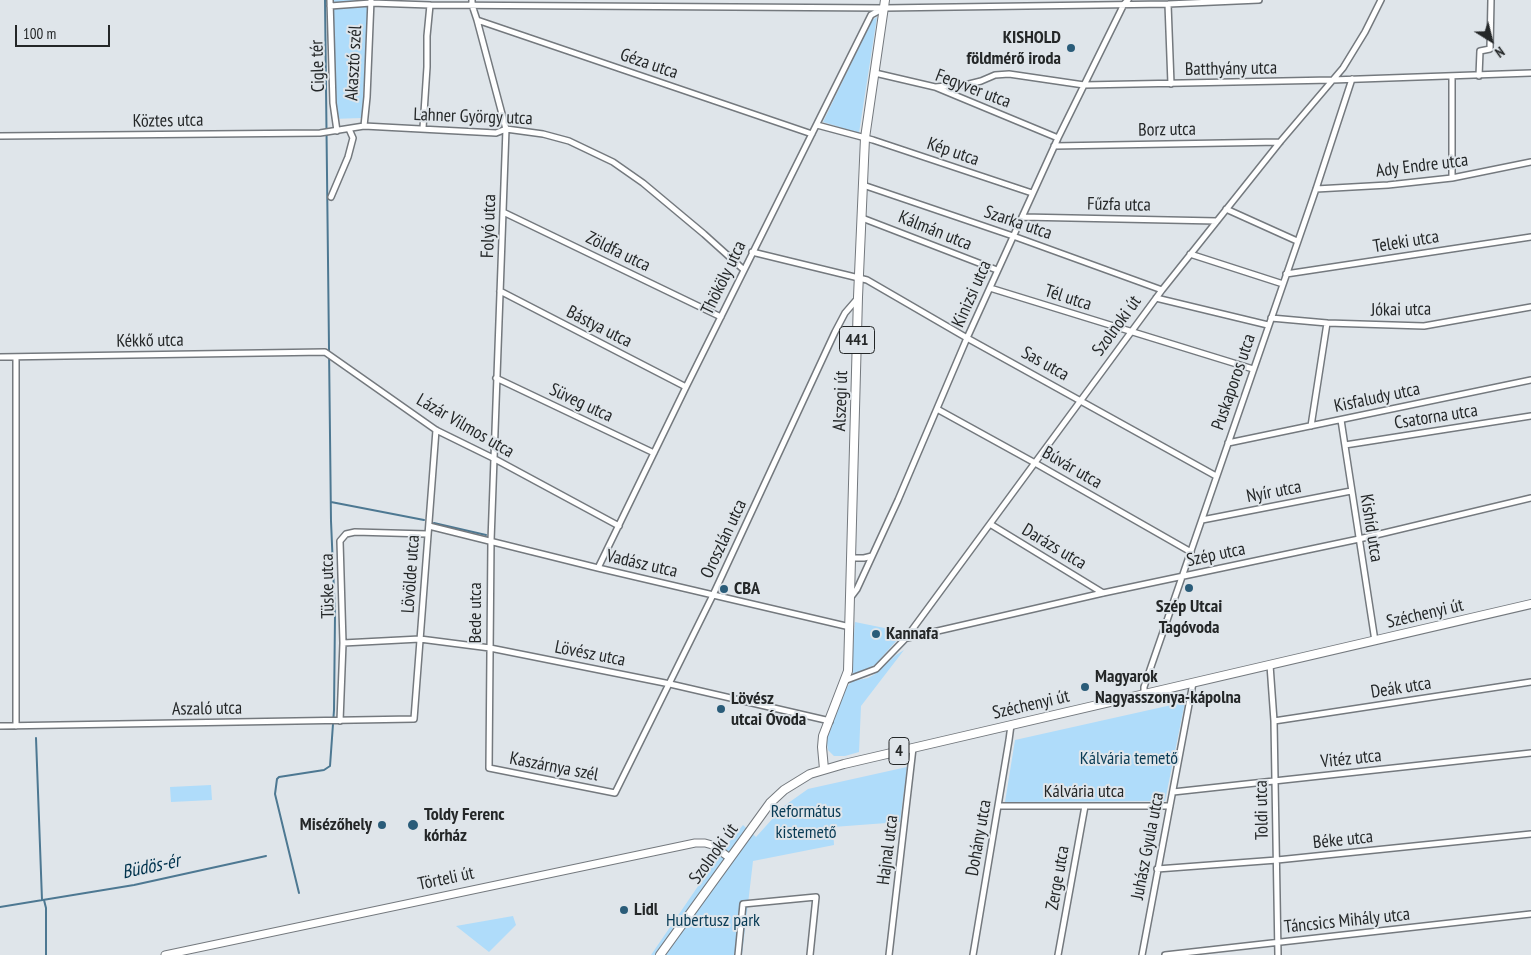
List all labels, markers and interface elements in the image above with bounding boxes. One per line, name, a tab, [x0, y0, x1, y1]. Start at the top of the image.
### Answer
scale bar	[18, 15, 112, 47]
north arrow	[1466, 15, 1516, 65]
text: 100 m	[23, 24, 56, 43]
street label: Akasztó szél	[341, 25, 367, 101]
place label: KISHOLD földmérő iroda	[966, 27, 1061, 70]
street label: Cigle tér	[306, 39, 330, 93]
marker: KISHOLD földmérő iroda	[1065, 42, 1077, 54]
text: N	[1491, 43, 1508, 62]
street label: Géza utca	[617, 44, 681, 84]
street label: Batthyány utca	[1185, 57, 1277, 81]
street label: Fegyver utca	[932, 65, 1014, 113]
street label: Lahner György utca	[413, 104, 533, 130]
street label: Köztes utca	[133, 110, 203, 132]
street label: Borz utca	[1138, 119, 1196, 141]
street label: Kép utca	[924, 133, 982, 171]
street label: Ady Endre utca	[1375, 150, 1469, 182]
street label: Folyó utca	[477, 194, 501, 258]
street label: Fűzfa utca	[1087, 194, 1151, 216]
street label: Szarka utca	[981, 201, 1055, 245]
street label: Kálmán utca	[895, 207, 975, 255]
street label: Teleki utca	[1372, 226, 1440, 258]
street label: Zöldfa utca	[582, 227, 654, 277]
street label: Thököly utca	[697, 238, 751, 318]
street label: Kinizsi utca	[948, 257, 996, 331]
street label: Tél utca	[1042, 280, 1094, 316]
street label: Szolnoki út	[1088, 292, 1146, 360]
street label: Jókai utca	[1371, 299, 1431, 321]
street label: Bástya utca	[563, 301, 635, 353]
road number: 441	[840, 326, 874, 354]
street label: Kékkő utca	[116, 330, 184, 352]
street label: Puskaporos utca	[1207, 331, 1261, 433]
street label: Sas utca	[1017, 342, 1073, 386]
street label: Alszegi út	[829, 370, 853, 432]
street label: Kisfaludy utca	[1332, 378, 1422, 418]
street label: Süveg utca	[546, 379, 616, 427]
street label: Lázár Vilmos utca	[412, 389, 518, 463]
street label: Csatorna utca	[1393, 400, 1479, 434]
street label: Búvár utca	[1038, 442, 1106, 494]
street label: Nyír utca	[1245, 476, 1303, 508]
street label: Kishíd utca	[1355, 492, 1387, 564]
street label: Oroszlán utca	[696, 496, 752, 582]
street label: Darázs utca	[1018, 519, 1090, 575]
street label: Lövölde utca	[397, 534, 425, 614]
street label: Szép utca	[1185, 538, 1247, 572]
street label: Vadász utca	[604, 545, 680, 583]
street label: Tüske utca	[317, 553, 339, 619]
place label: CBA	[734, 578, 760, 600]
street label: Bede utca	[465, 582, 487, 644]
marker: Szép Utcai Tagóvoda	[1183, 582, 1195, 594]
marker: CBA	[718, 583, 730, 595]
street label: Széchenyi út	[1384, 595, 1466, 633]
place label: Szép Utcai Tagóvoda	[1156, 596, 1222, 638]
place label: Kannafa	[886, 623, 938, 645]
marker: Kannafa	[870, 628, 882, 640]
street label: Lövész utca	[553, 637, 627, 671]
place label: Magyarok Nagyasszonya-kápolna	[1095, 666, 1241, 709]
street label: Deák utca	[1369, 673, 1433, 703]
marker: Magyarok Nagyasszonya-kápolna	[1079, 681, 1091, 693]
street label: Széchenyi út	[990, 686, 1072, 724]
place label: Lövész utcai Óvoda	[731, 688, 806, 731]
street label: Aszaló utca	[172, 698, 242, 720]
marker: Lövész utcai Óvoda	[715, 703, 727, 715]
road number: 4	[889, 738, 909, 764]
street label: Vitéz utca	[1320, 745, 1382, 773]
street label: Kaszárnya szél	[508, 748, 600, 786]
park label: Kálvária temető	[1080, 748, 1178, 770]
street label: Toldi utca	[1251, 780, 1273, 840]
street label: Kálvária utca	[1044, 781, 1124, 803]
street label: Juhász Gyula utca	[1127, 791, 1169, 901]
street label: Dohány utca	[962, 798, 996, 878]
park label: Református kistemető	[771, 801, 841, 844]
place label: Toldy Ferenc kórház	[424, 804, 505, 846]
place label: Misézőhely	[300, 814, 372, 836]
street label: Hajnal utca	[873, 814, 903, 886]
marker: Toldy Ferenc kórház	[406, 818, 420, 832]
marker: Misézőhely	[376, 819, 388, 831]
street label: Szolnoki út	[685, 820, 743, 888]
street label: Béke utca	[1312, 826, 1374, 854]
street label: Zerge utca	[1042, 844, 1074, 912]
water label: Büdös-ér	[120, 850, 182, 884]
street label: Törteli út	[416, 863, 476, 895]
place label: Lidl	[634, 899, 658, 921]
marker: Lidl	[618, 904, 630, 916]
street label: Táncsics Mihály utca	[1283, 904, 1411, 938]
park label: Hubertusz park	[666, 910, 760, 932]

